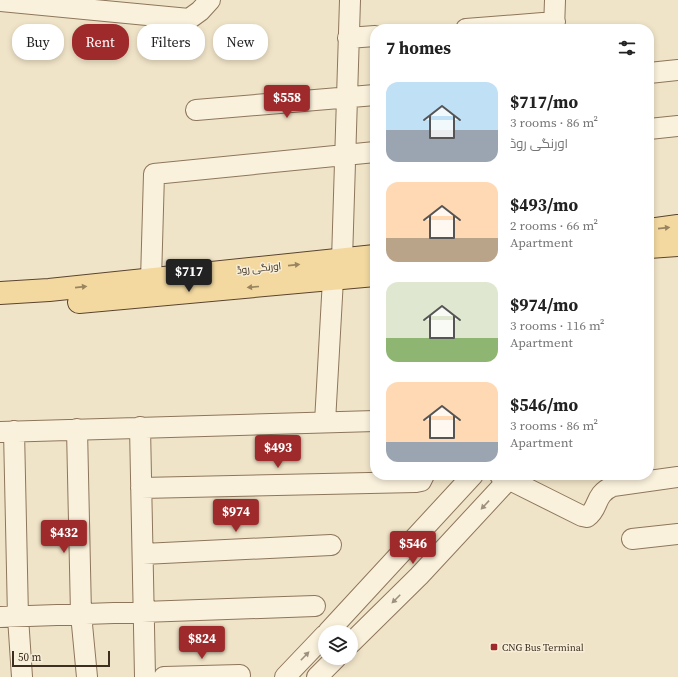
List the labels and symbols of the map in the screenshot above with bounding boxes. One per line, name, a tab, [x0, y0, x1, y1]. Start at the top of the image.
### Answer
pin: $558	[263, 85, 311, 119]
one-way arrow	[657, 225, 670, 231]
pin: $717	[165, 259, 213, 293]
street label: اورنگی روڈ	[236, 259, 282, 277]
one-way arrow	[288, 261, 300, 268]
one-way arrow	[247, 283, 259, 290]
one-way arrow	[75, 284, 87, 290]
pin: $493	[254, 435, 302, 469]
pin: $974	[212, 499, 260, 533]
one-way arrow	[481, 500, 490, 510]
pin: $432	[40, 520, 88, 554]
pin: $546	[389, 531, 437, 565]
one-way arrow	[391, 594, 401, 604]
pin: $824	[178, 626, 226, 660]
place label: CNG Bus Terminal	[502, 641, 584, 654]
marker: CNG Bus Terminal	[489, 642, 499, 652]
scale bar	[12, 649, 110, 668]
one-way arrow	[300, 651, 310, 661]

